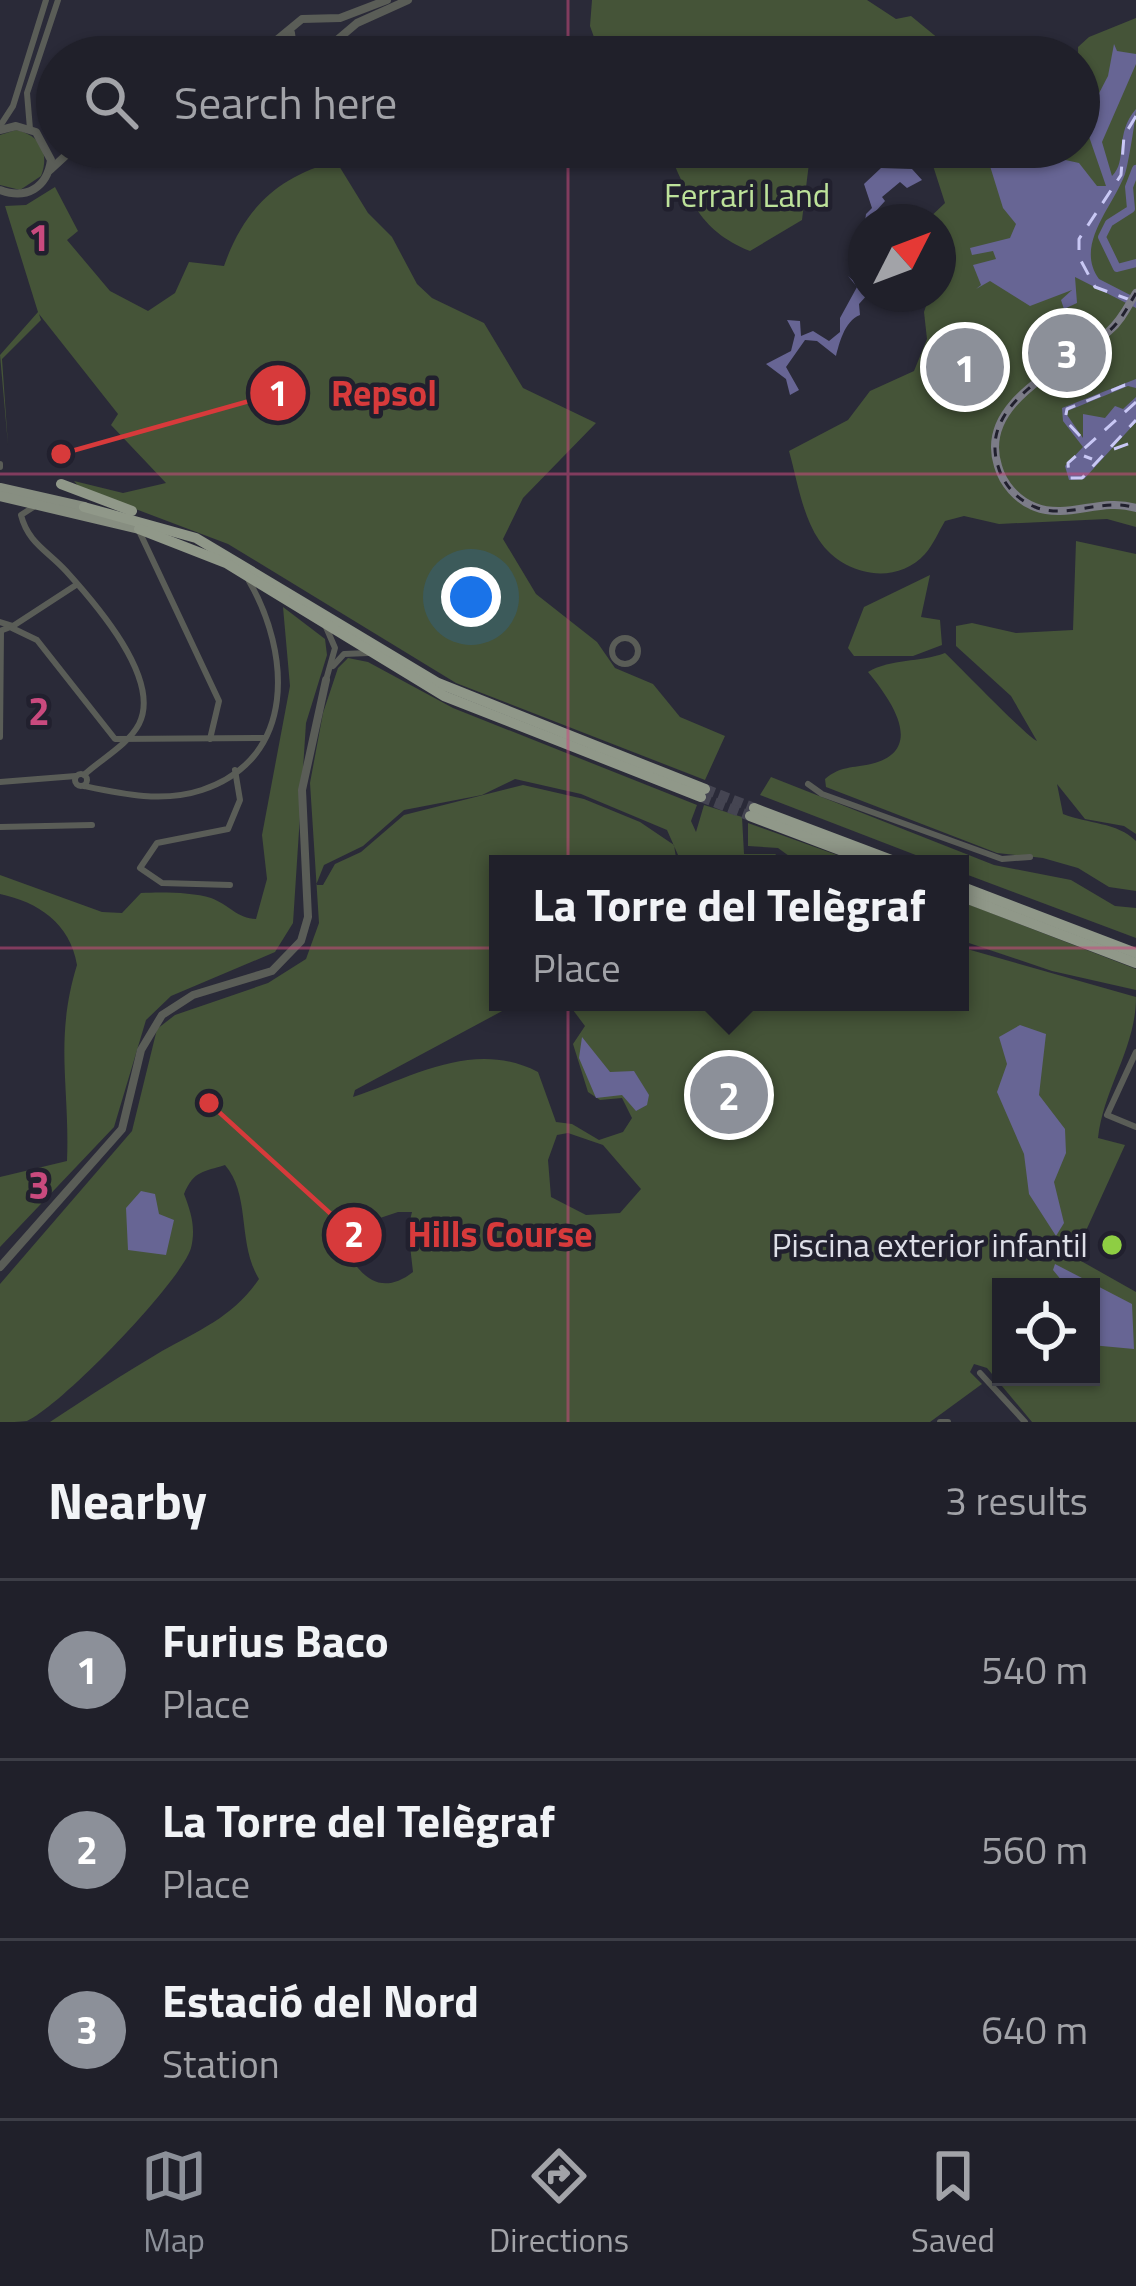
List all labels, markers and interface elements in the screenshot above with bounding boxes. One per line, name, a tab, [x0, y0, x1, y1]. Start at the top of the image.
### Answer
search box	[36, 36, 1100, 168]
text: Search here	[174, 68, 397, 136]
icon: search	[78, 69, 144, 135]
park label: Ferrari Land	[664, 170, 830, 220]
north arrow	[848, 204, 956, 312]
text: 1	[28, 207, 50, 266]
pin: 3	[1028, 308, 1106, 398]
pin: 1	[926, 322, 1004, 412]
callout: Repsol	[248, 357, 461, 429]
text: 1	[268, 365, 288, 420]
text: Repsol	[331, 365, 437, 420]
your location	[441, 567, 501, 627]
text: 2	[28, 681, 50, 740]
popup	[489, 855, 969, 1011]
text: La Torre del Telègraf	[532, 870, 926, 938]
text: Place	[532, 938, 621, 997]
pin: 2	[690, 1050, 768, 1140]
text: 3	[28, 1155, 50, 1214]
callout: Hills Course	[324, 1199, 617, 1271]
text: 2	[344, 1206, 364, 1261]
text: Hills Course	[407, 1206, 593, 1261]
place label: Piscina exterior infantil	[772, 1220, 1088, 1270]
marker: Piscina exterior infantil	[1099, 1232, 1125, 1258]
map controls	[992, 1278, 1100, 1386]
button: locate	[992, 1278, 1100, 1386]
text: Nearby	[48, 1461, 207, 1539]
text: 3 results	[945, 1471, 1088, 1530]
text: Furius Baco	[162, 1606, 389, 1674]
text: 1	[76, 1640, 98, 1699]
text: 540 m	[981, 1640, 1088, 1699]
text: Place	[162, 1674, 250, 1733]
text: La Torre del Telègraf	[162, 1786, 555, 1854]
text: 2	[76, 1820, 98, 1879]
text: 560 m	[981, 1820, 1088, 1879]
text: Place	[162, 1854, 250, 1913]
text: Estació del Nord	[162, 1966, 479, 2034]
text: 3	[76, 2000, 98, 2059]
text: 640 m	[981, 2000, 1088, 2059]
text: Station	[162, 2034, 280, 2093]
tab: Map	[141, 2143, 207, 2265]
tab: Directions	[489, 2143, 629, 2265]
tab: Saved	[911, 2143, 995, 2265]

